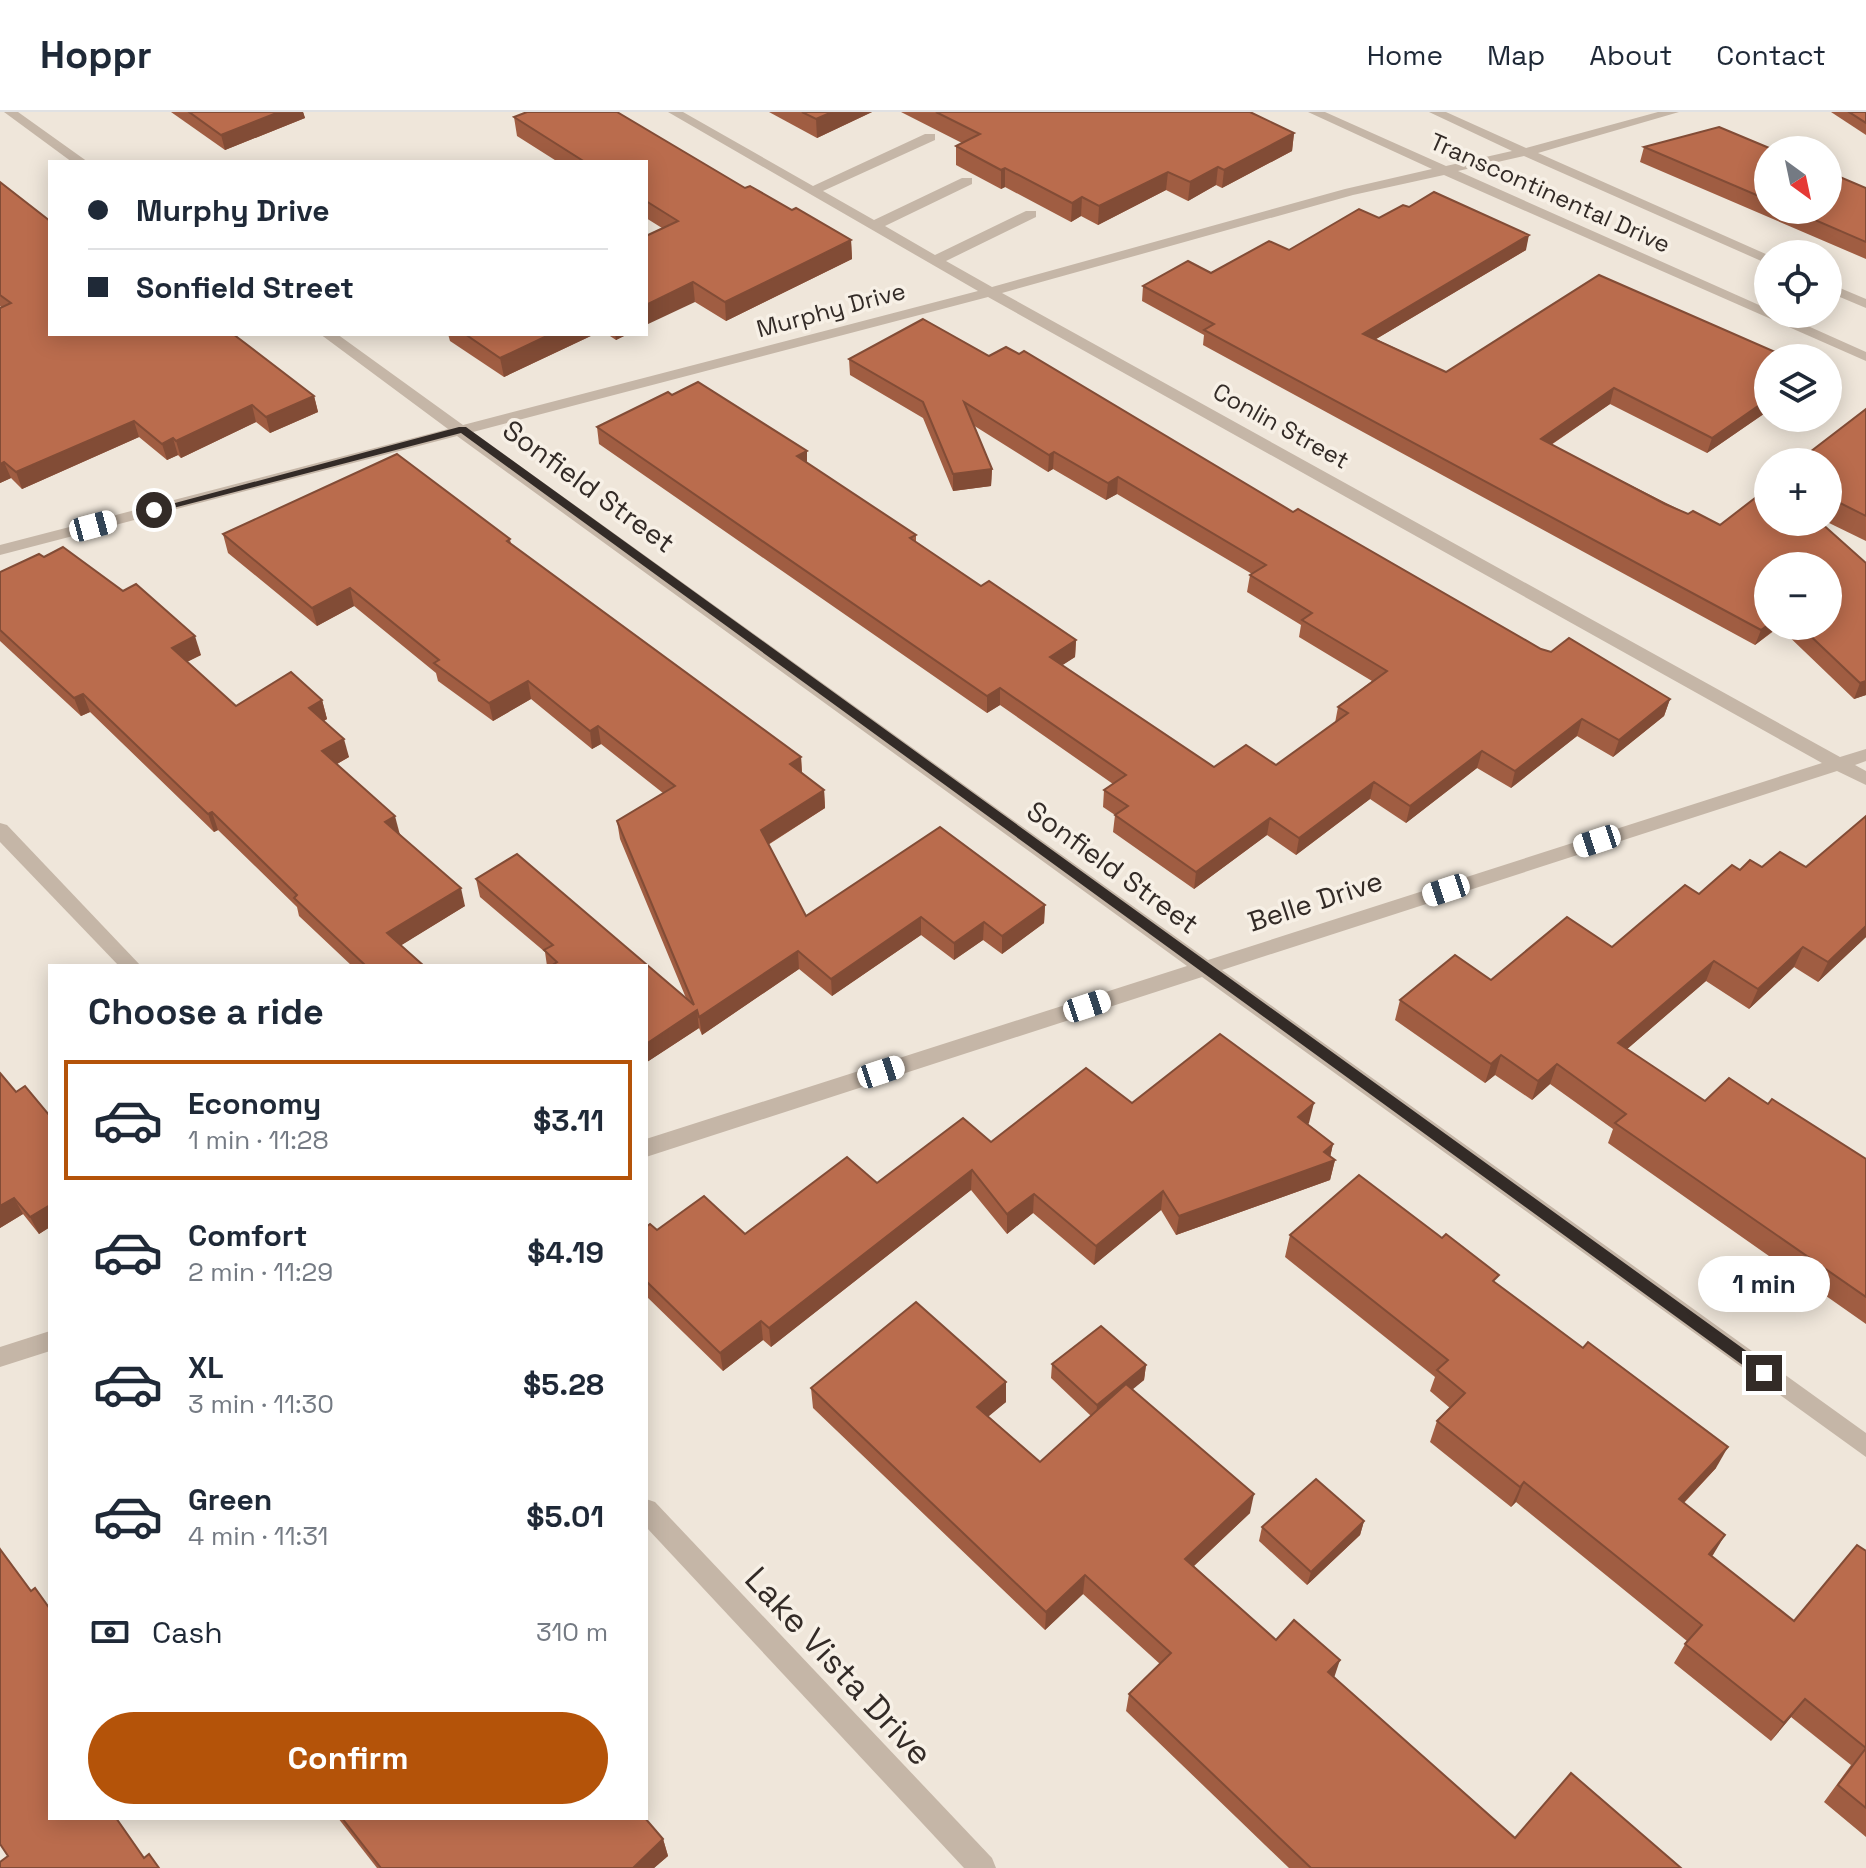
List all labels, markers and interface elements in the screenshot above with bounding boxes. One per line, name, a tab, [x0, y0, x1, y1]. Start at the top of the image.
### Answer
text: Hoppr	[40, 31, 152, 79]
text: Home	[1367, 37, 1443, 73]
text: Map	[1487, 37, 1545, 73]
text: About	[1589, 37, 1672, 73]
text: Contact	[1716, 37, 1826, 73]
street label: Transcontinental Drive	[1425, 125, 1675, 260]
north arrow	[1754, 136, 1842, 224]
map controls	[1754, 136, 1842, 640]
text: Murphy Drive	[136, 191, 329, 230]
button: locate	[1754, 240, 1842, 328]
text: Sonfield Street	[136, 268, 354, 307]
street label: Murphy Drive	[753, 275, 909, 344]
button: layers	[1754, 344, 1842, 432]
street label: Conlin Street	[1208, 375, 1355, 476]
street label: Sonfield Street	[496, 411, 682, 561]
button: +	[1754, 448, 1842, 536]
route start	[136, 492, 172, 528]
car	[67, 508, 119, 544]
button: −	[1754, 552, 1842, 640]
street label: Sonfield Street	[1020, 792, 1206, 942]
car	[1570, 822, 1624, 860]
street label: Belle Drive	[1243, 862, 1387, 940]
car	[1419, 871, 1473, 909]
car	[1060, 987, 1114, 1025]
text: Choose a ride	[88, 989, 324, 1035]
car	[854, 1053, 908, 1091]
icon: car	[92, 1084, 164, 1156]
text: Economy	[188, 1084, 321, 1123]
text: $3.11	[533, 1101, 604, 1140]
text: 1 min · 11:28	[188, 1123, 329, 1157]
icon: car	[92, 1216, 164, 1288]
text: Comfort	[188, 1216, 307, 1255]
text: $4.19	[527, 1233, 604, 1272]
text: 2 min · 11:29	[188, 1255, 333, 1289]
callout: 1 min	[1698, 1257, 1830, 1313]
text: 1 min	[1732, 1267, 1796, 1301]
icon: car	[92, 1348, 164, 1420]
text: XL	[188, 1348, 224, 1387]
route end	[1746, 1355, 1782, 1391]
text: $5.28	[523, 1365, 604, 1404]
text: 3 min · 11:30	[188, 1387, 334, 1421]
icon: car	[92, 1480, 164, 1552]
text: Green	[188, 1480, 272, 1519]
text: $5.01	[526, 1497, 604, 1536]
text: 4 min · 11:31	[188, 1519, 328, 1553]
street label: Lake Vista Drive	[736, 1558, 942, 1775]
icon: cash	[88, 1610, 132, 1654]
text: Cash	[152, 1613, 223, 1652]
text: 310 m	[536, 1615, 608, 1649]
button: Confirm	[88, 1712, 608, 1804]

